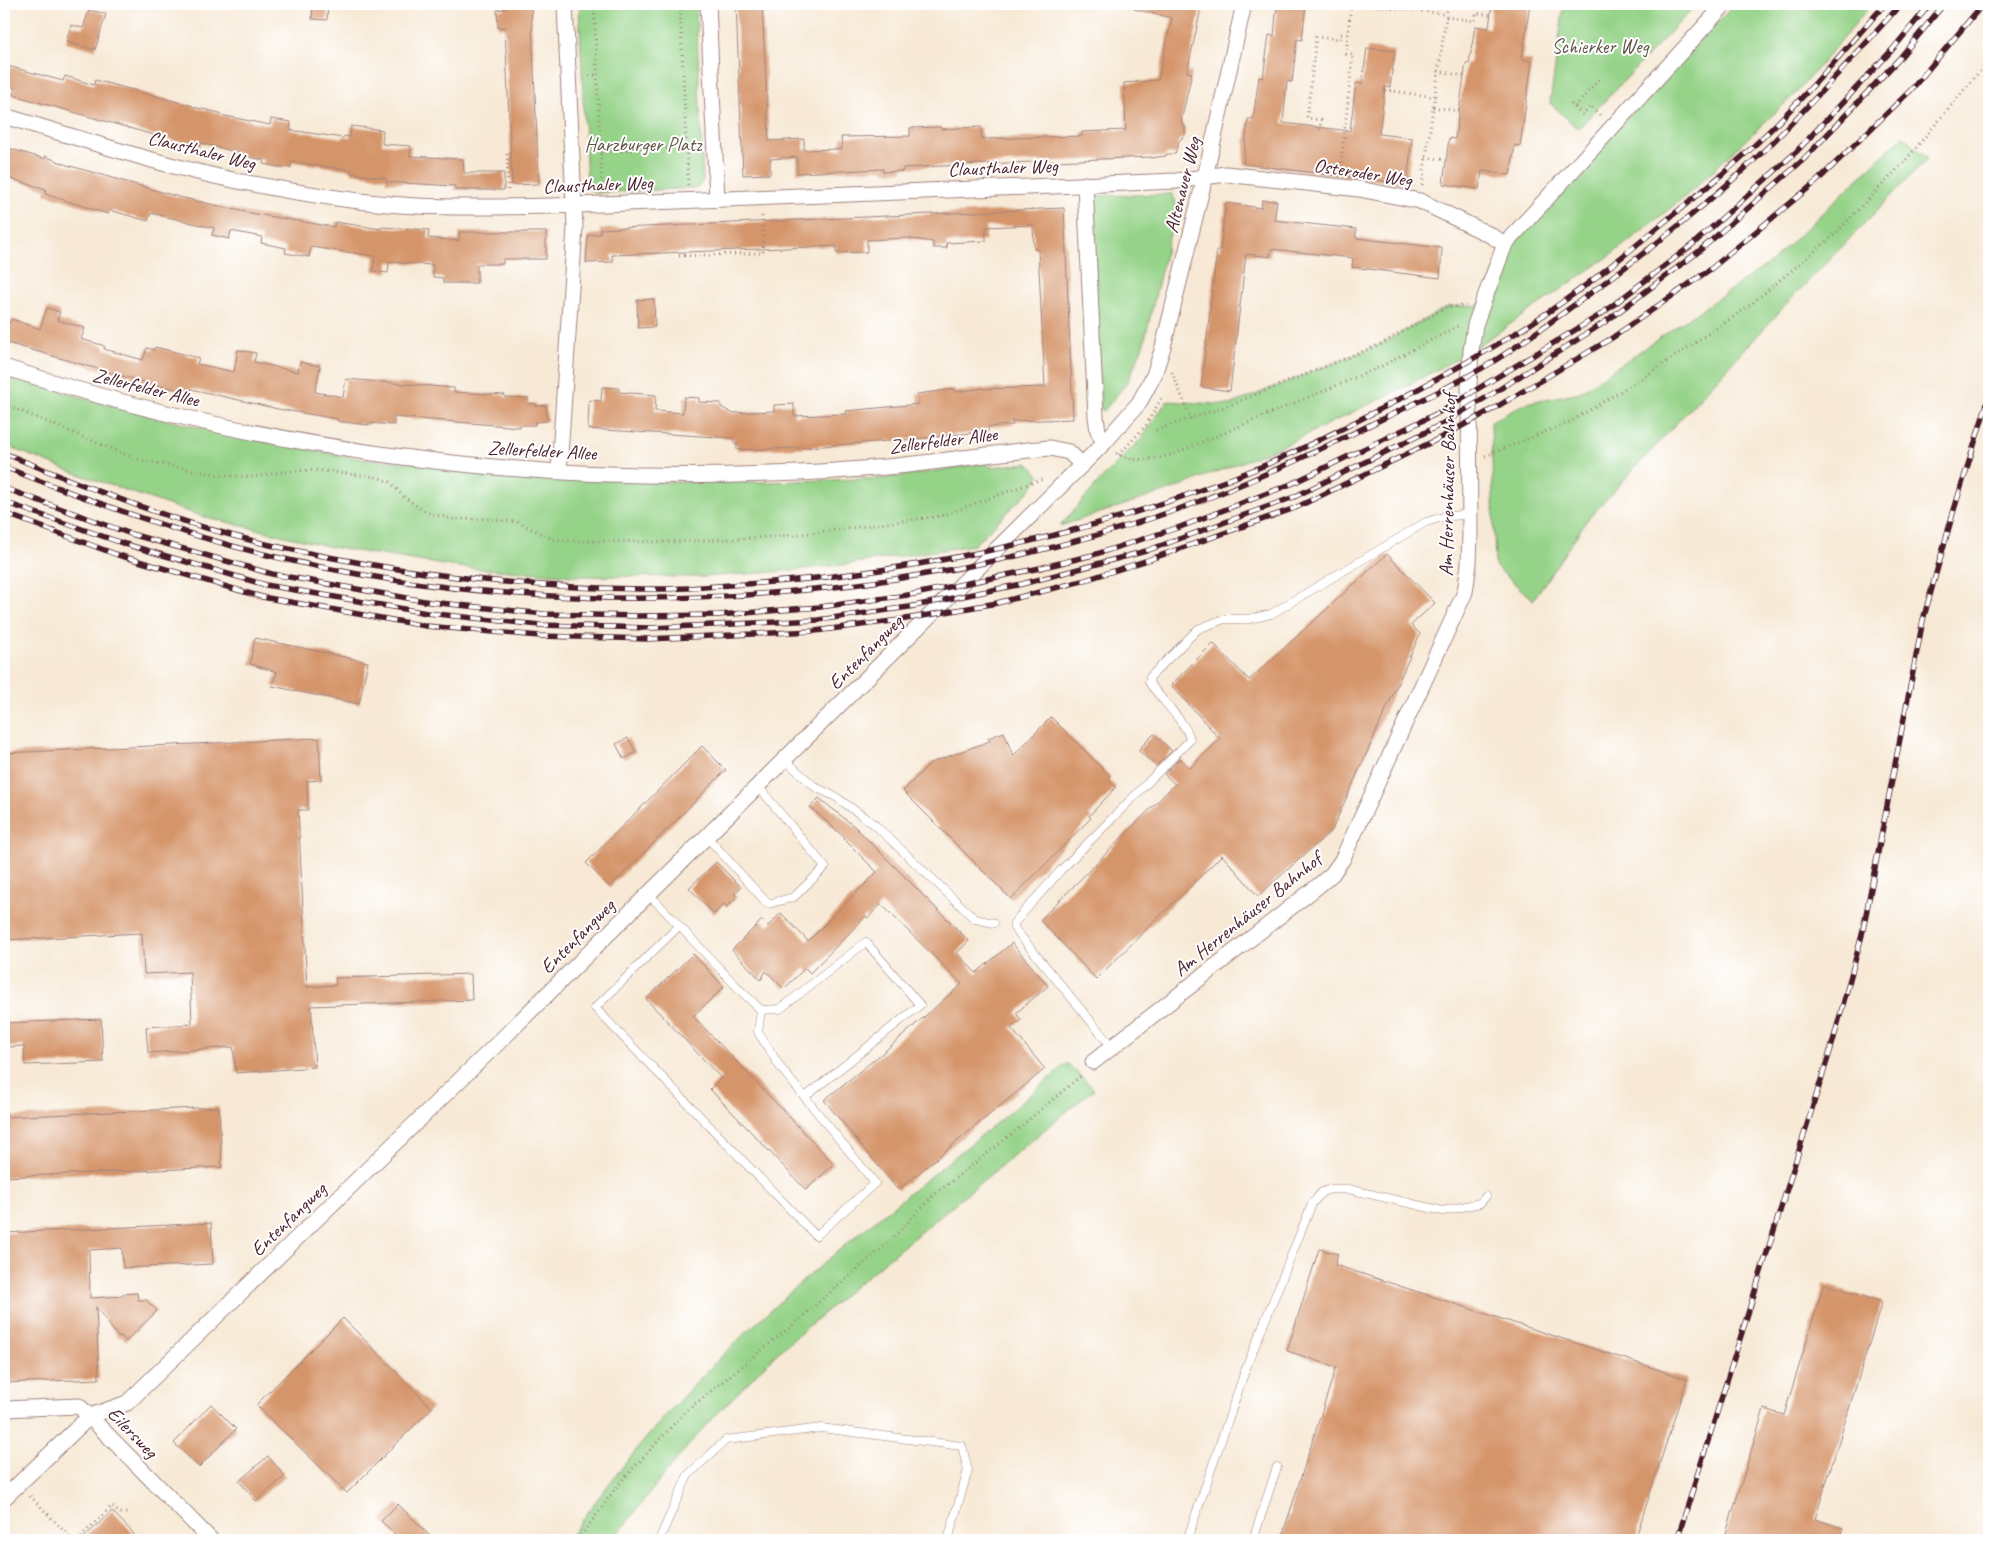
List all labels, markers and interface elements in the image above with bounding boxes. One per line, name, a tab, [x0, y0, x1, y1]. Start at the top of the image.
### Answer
park label: Schierker Weg	[1552, 34, 1650, 59]
street label: Clausthaler Weg	[146, 125, 259, 176]
park label: Harzburger Platz	[585, 132, 703, 157]
street label: Altenauer Weg	[1159, 133, 1207, 235]
street label: Osteroder Weg	[1312, 152, 1416, 193]
street label: Clausthaler Weg	[948, 153, 1059, 182]
street label: Clausthaler Weg	[543, 170, 654, 199]
street label: Zellerfelder Allee	[90, 362, 203, 413]
street label: Am Herrenhäuser Bahnhof	[1433, 388, 1462, 577]
street label: Zellerfelder Allee	[888, 421, 1000, 460]
street label: Zellerfelder Allee	[487, 435, 598, 466]
street label: Entenfangweg	[823, 608, 909, 695]
street label: Am Herrenhäuser Bahnhof	[1168, 844, 1330, 982]
street label: Entenfangweg	[535, 892, 621, 979]
street label: Entenfangweg	[245, 1176, 333, 1262]
street label: Eilersweg	[102, 1401, 165, 1465]

